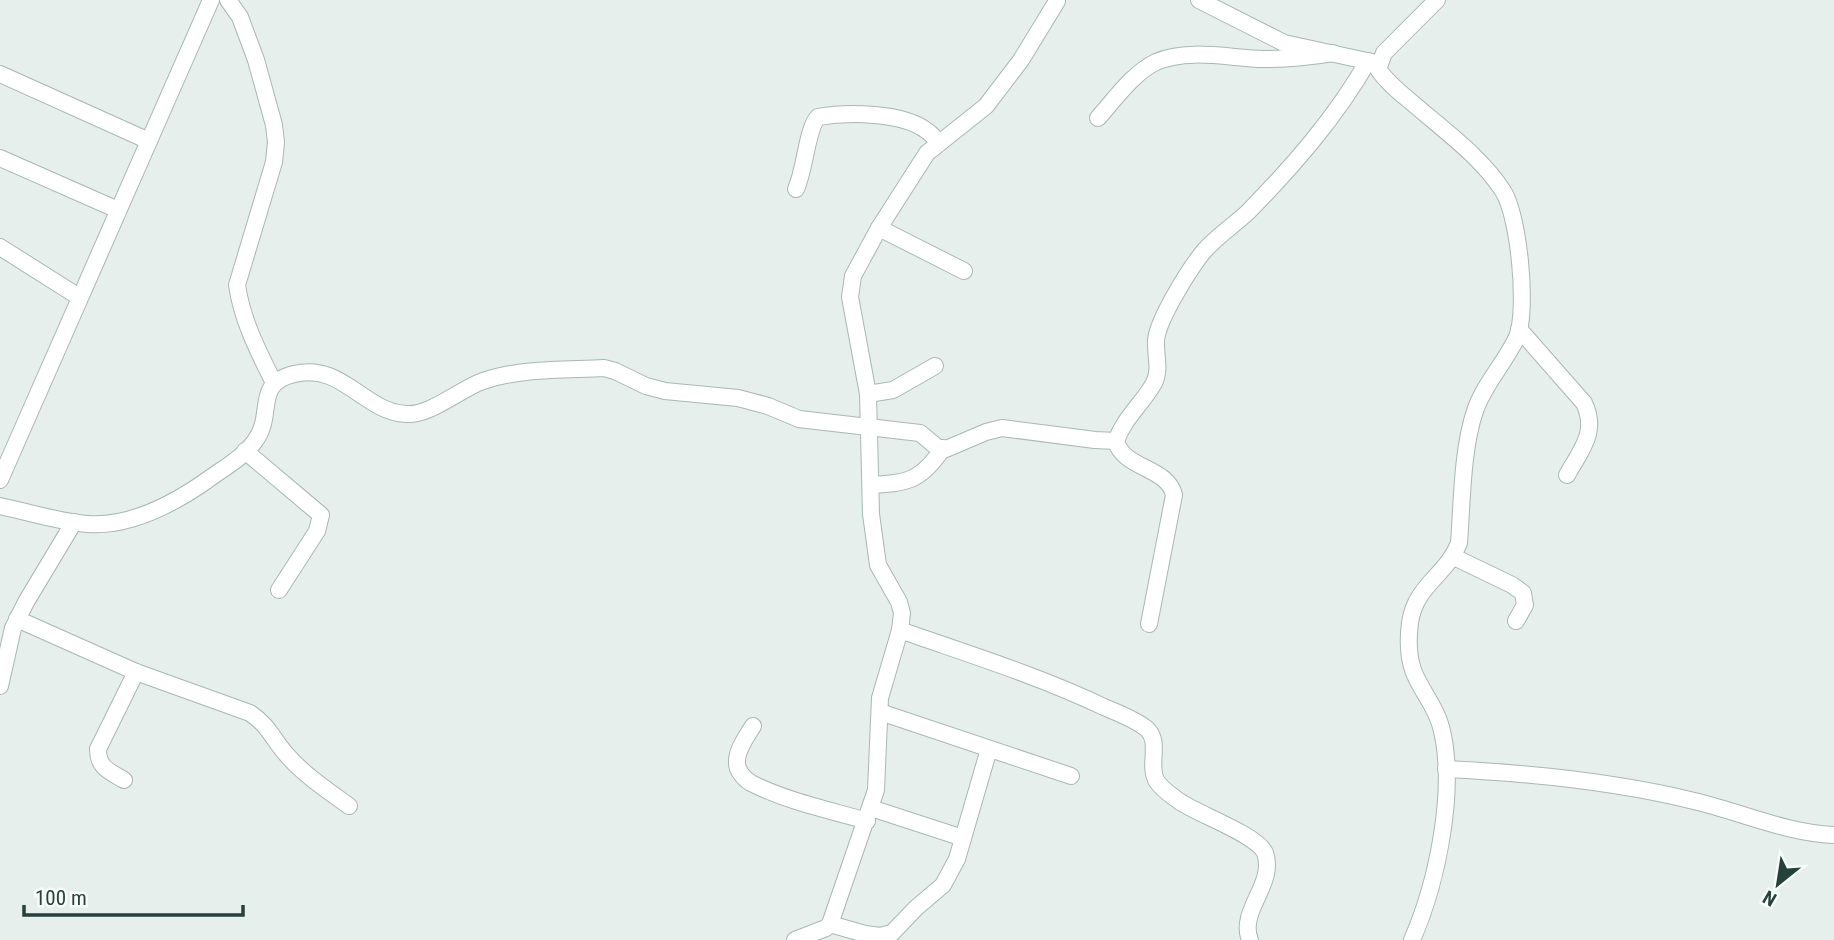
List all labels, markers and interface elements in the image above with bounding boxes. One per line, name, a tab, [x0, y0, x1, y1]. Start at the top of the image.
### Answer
north arrow	[1743, 849, 1813, 919]
scale bar	[24, 874, 243, 918]
text: N	[1759, 885, 1781, 911]
text: 100 m	[35, 886, 87, 910]

